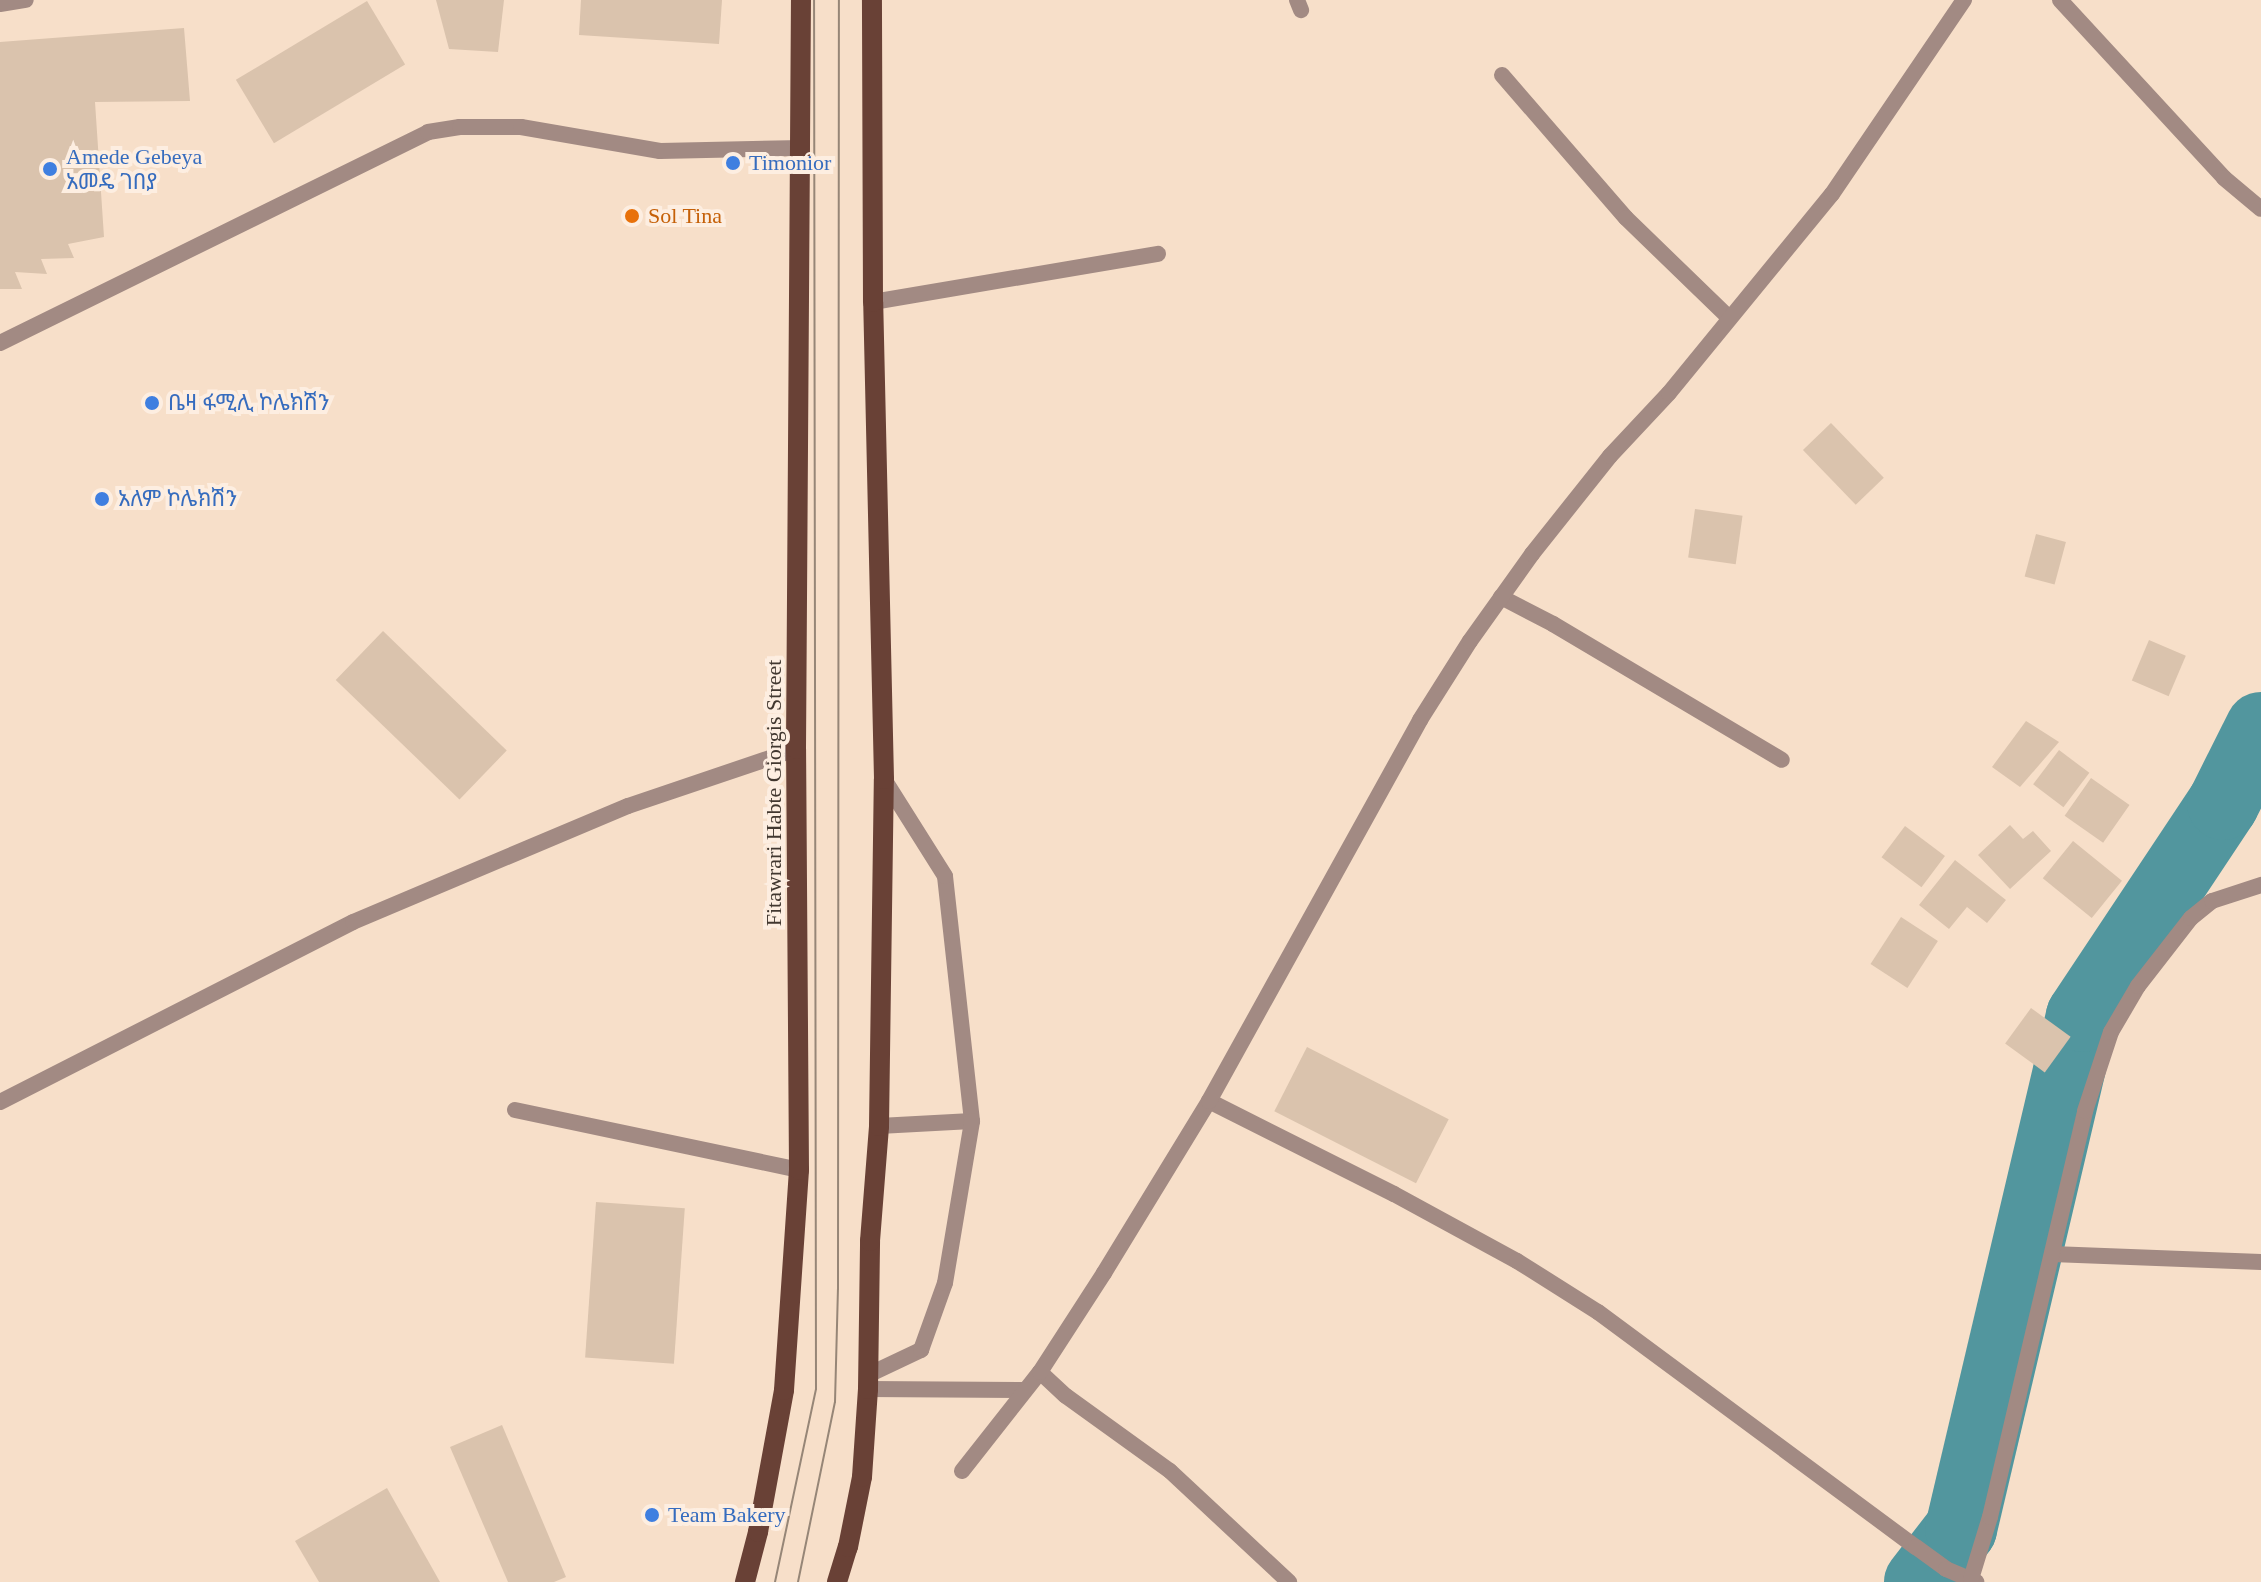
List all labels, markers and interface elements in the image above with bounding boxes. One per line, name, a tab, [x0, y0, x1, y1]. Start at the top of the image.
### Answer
place label: Amede Gebeya አመዴ ገበያ	[66, 143, 202, 194]
place label: Timonior	[749, 150, 831, 176]
marker: Timonior	[724, 154, 742, 172]
marker: Amede Gebeya አመዴ ገበያ	[41, 160, 59, 178]
place label: Sol Tina	[648, 203, 722, 229]
marker: Sol Tina	[623, 207, 641, 225]
place label: ቤዛ ፋሚሊ ኮሌክሽን	[168, 390, 329, 416]
marker: ቤዛ ፋሚሊ ኮሌክሽን	[143, 394, 161, 412]
place label: አለም ኮሌክሽን	[118, 486, 237, 512]
marker: አለም ኮሌክሽን	[93, 490, 111, 508]
street label: Fitawrari Habte Giorgis Street	[761, 660, 787, 926]
place label: Team Bakery	[668, 1502, 786, 1528]
marker: Team Bakery	[643, 1506, 661, 1524]

